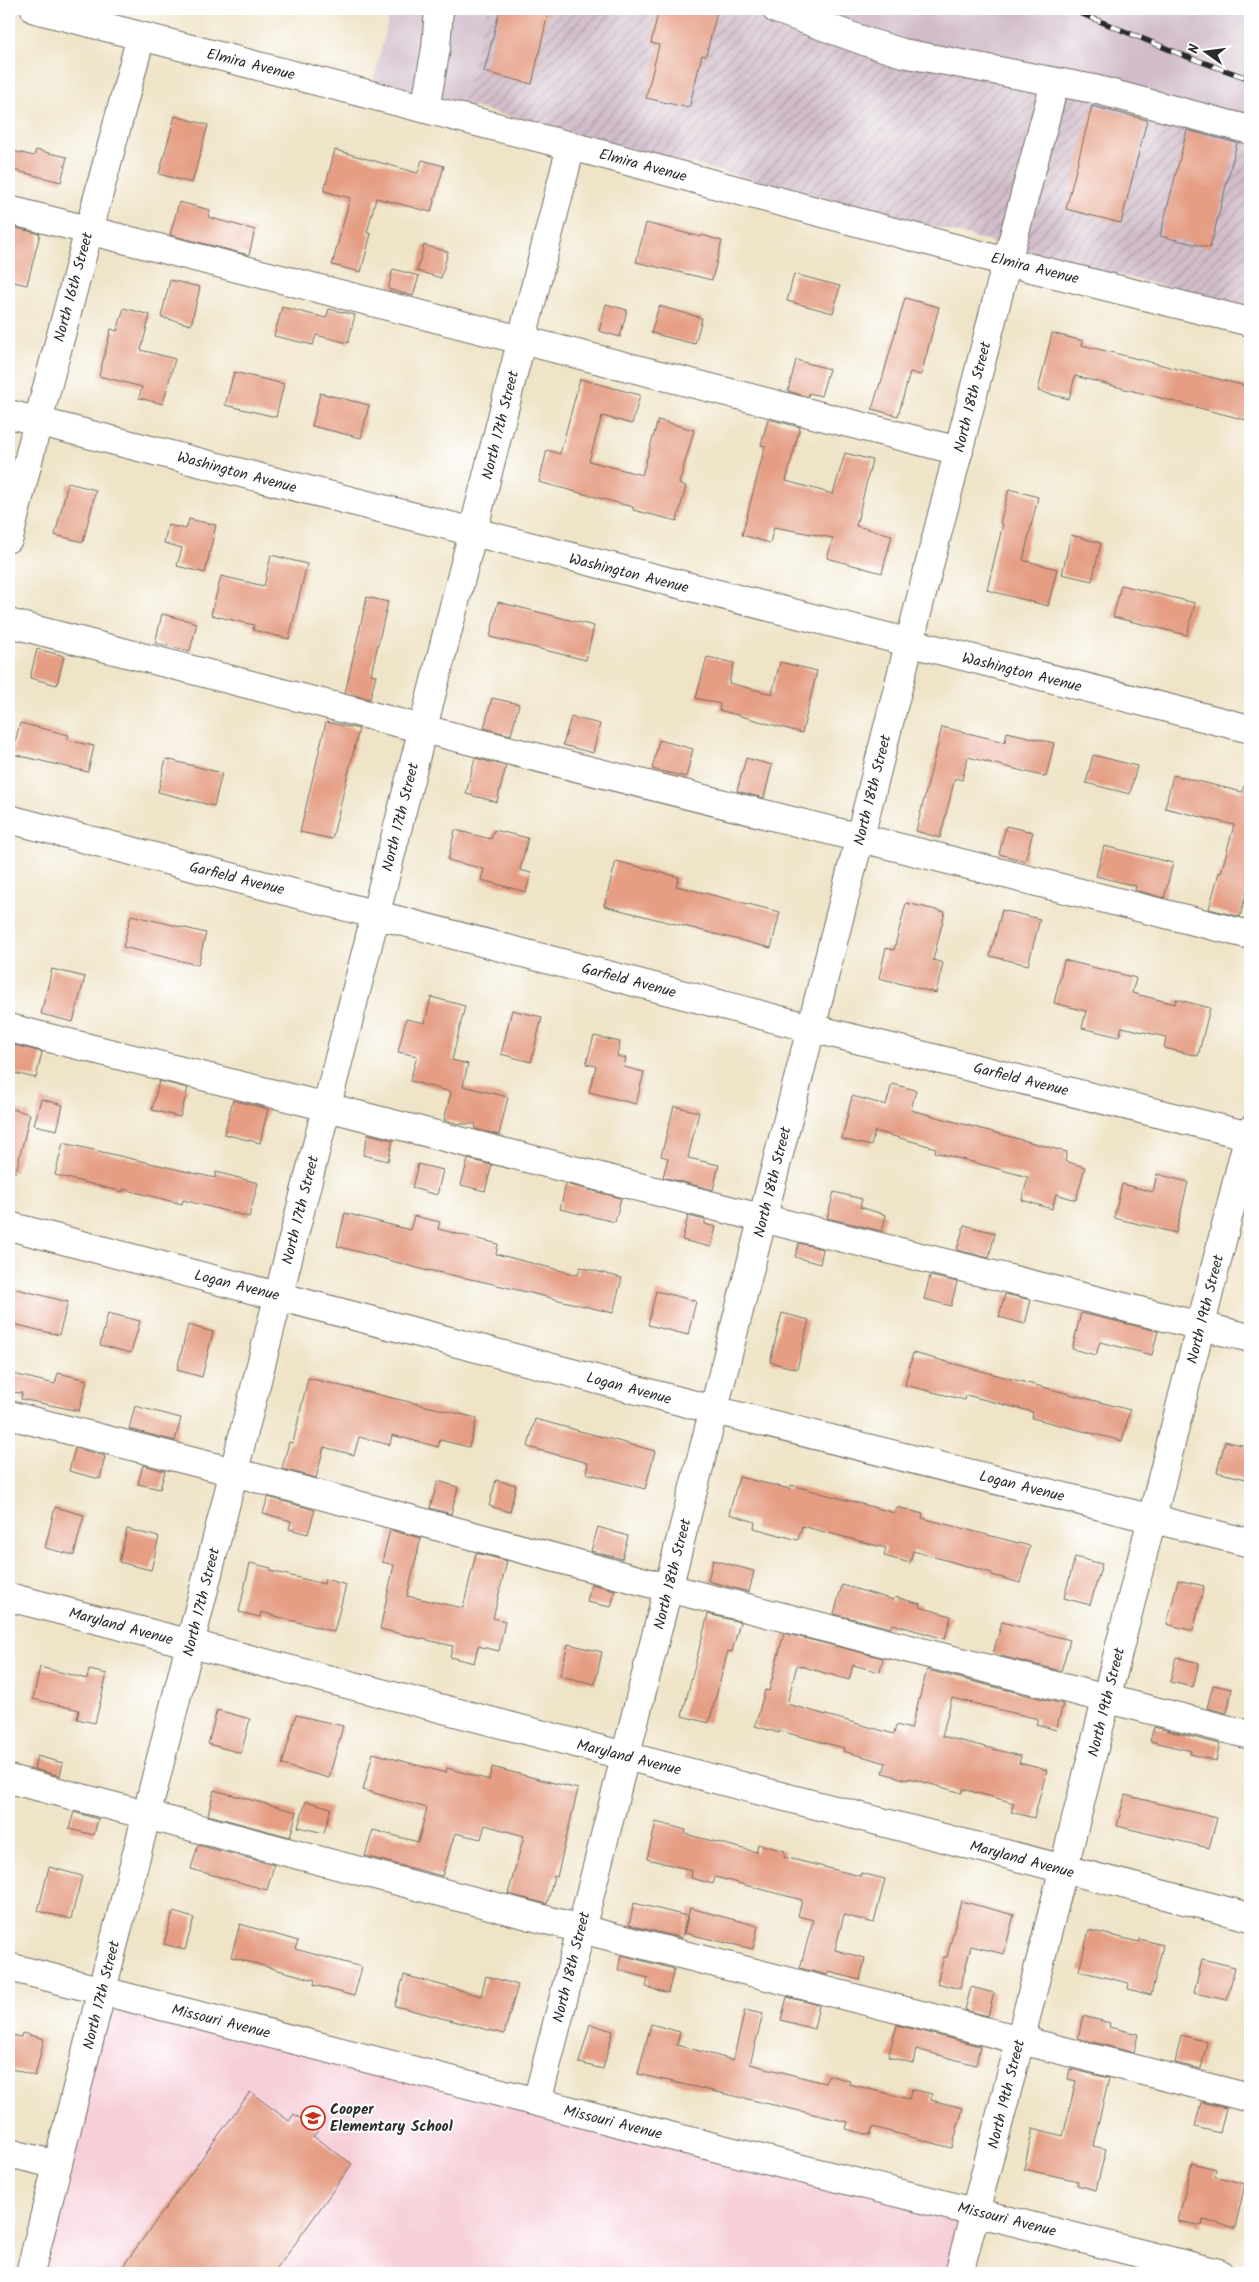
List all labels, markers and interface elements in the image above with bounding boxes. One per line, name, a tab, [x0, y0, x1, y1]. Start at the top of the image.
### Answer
north arrow	[1182, 28, 1232, 78]
street label: Elmira Avenue	[204, 42, 298, 88]
text: N	[1183, 42, 1206, 56]
street label: Elmira Avenue	[596, 143, 690, 189]
street label: North 16th Street	[48, 230, 100, 345]
street label: Elmira Avenue	[988, 246, 1082, 292]
street label: North 18th Street	[948, 339, 998, 455]
street label: North 17th Street	[476, 368, 526, 482]
street label: Washington Avenue	[174, 446, 299, 500]
street label: Washington Avenue	[566, 547, 691, 601]
street label: Washington Avenue	[959, 646, 1084, 700]
street label: North 18th Street	[848, 732, 898, 848]
street label: North 17th Street	[376, 760, 426, 874]
street label: Garfield Avenue	[187, 856, 287, 902]
street label: Garfield Avenue	[579, 957, 679, 1005]
street label: Garfield Avenue	[971, 1057, 1071, 1103]
street label: North 18th Street	[748, 1124, 798, 1240]
street label: North 17th Street	[276, 1153, 326, 1267]
street label: North 19th Street	[1181, 1252, 1231, 1366]
street label: Logan Avenue	[191, 1264, 282, 1308]
street label: Logan Avenue	[583, 1366, 674, 1412]
street label: Logan Avenue	[976, 1465, 1067, 1509]
street label: North 18th Street	[648, 1516, 698, 1632]
street label: North 17th Street	[177, 1545, 227, 1659]
street label: Maryland Avenue	[66, 1601, 176, 1652]
street label: North 19th Street	[1082, 1645, 1132, 1759]
street label: Maryland Avenue	[574, 1733, 684, 1783]
street label: Maryland Avenue	[967, 1834, 1077, 1885]
street label: North 18th Street	[547, 1909, 597, 2025]
street label: North 17th Street	[77, 1938, 127, 2052]
street label: Missouri Avenue	[169, 1998, 273, 2046]
street label: North 19th Street	[982, 2037, 1032, 2151]
place label: Cooper Elementary School	[330, 2098, 453, 2139]
street label: Missouri Avenue	[561, 2099, 665, 2147]
school or university icon: Cooper Elementary School	[300, 2105, 326, 2131]
street label: Missouri Avenue	[955, 2196, 1059, 2244]

